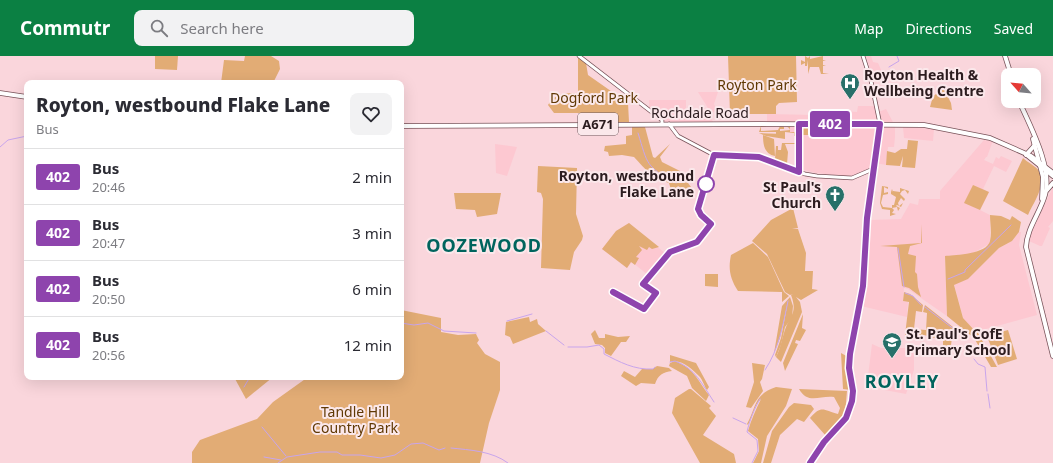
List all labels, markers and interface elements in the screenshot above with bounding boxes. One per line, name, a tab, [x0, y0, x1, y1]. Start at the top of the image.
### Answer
search box	[134, 10, 414, 46]
text: Commutr	[20, 15, 110, 41]
icon: search	[148, 17, 170, 39]
text: Search here	[180, 18, 264, 38]
text: Map	[854, 19, 883, 38]
text: Directions	[905, 19, 972, 38]
text: Saved	[994, 19, 1033, 38]
place label: Royton Health & Wellbeing Centre	[864, 65, 984, 100]
north arrow	[1001, 68, 1041, 108]
map controls	[1001, 68, 1041, 108]
hospital icon: Royton Health & Wellbeing Centre	[839, 72, 861, 100]
park label: Royton Park	[717, 75, 797, 94]
park label: Dogford Park	[550, 88, 638, 107]
text: Royton, westbound Flake Lane	[36, 92, 330, 118]
button: heart	[350, 93, 392, 135]
street label: Rochdale Road	[651, 103, 749, 122]
line badge: 402	[807, 111, 853, 137]
road number: A671	[578, 113, 618, 135]
text: 402	[818, 114, 842, 133]
text: Bus	[36, 120, 59, 138]
text: Bus	[92, 158, 119, 178]
place label: Royton, westbound Flake Lane	[559, 166, 694, 201]
text: 402	[46, 167, 70, 186]
text: 2 min	[352, 167, 392, 187]
marker: Royton, westbound Flake Lane	[697, 175, 715, 193]
place label: St Paul's Church	[763, 177, 821, 212]
text: 20:46	[92, 178, 125, 196]
church icon: St Paul's Church	[824, 184, 846, 212]
text: Bus	[92, 214, 119, 234]
text: 402	[46, 223, 70, 242]
text: 3 min	[352, 223, 392, 243]
district label: OOZEWOOD	[426, 233, 542, 257]
text: 20:47	[92, 234, 125, 252]
text: Bus	[92, 270, 119, 290]
text: 402	[46, 279, 70, 298]
text: 6 min	[352, 279, 392, 299]
text: 20:50	[92, 290, 125, 308]
place label: St. Paul's CofE Primary School	[906, 324, 1011, 359]
text: Bus	[92, 326, 119, 346]
school or university icon: St. Paul's CofE Primary School	[881, 331, 903, 359]
text: 402	[46, 335, 70, 354]
text: 12 min	[344, 335, 392, 355]
text: 20:56	[92, 346, 125, 364]
district label: ROYLEY	[865, 369, 939, 393]
park label: Tandle Hill Country Park	[312, 402, 398, 437]

